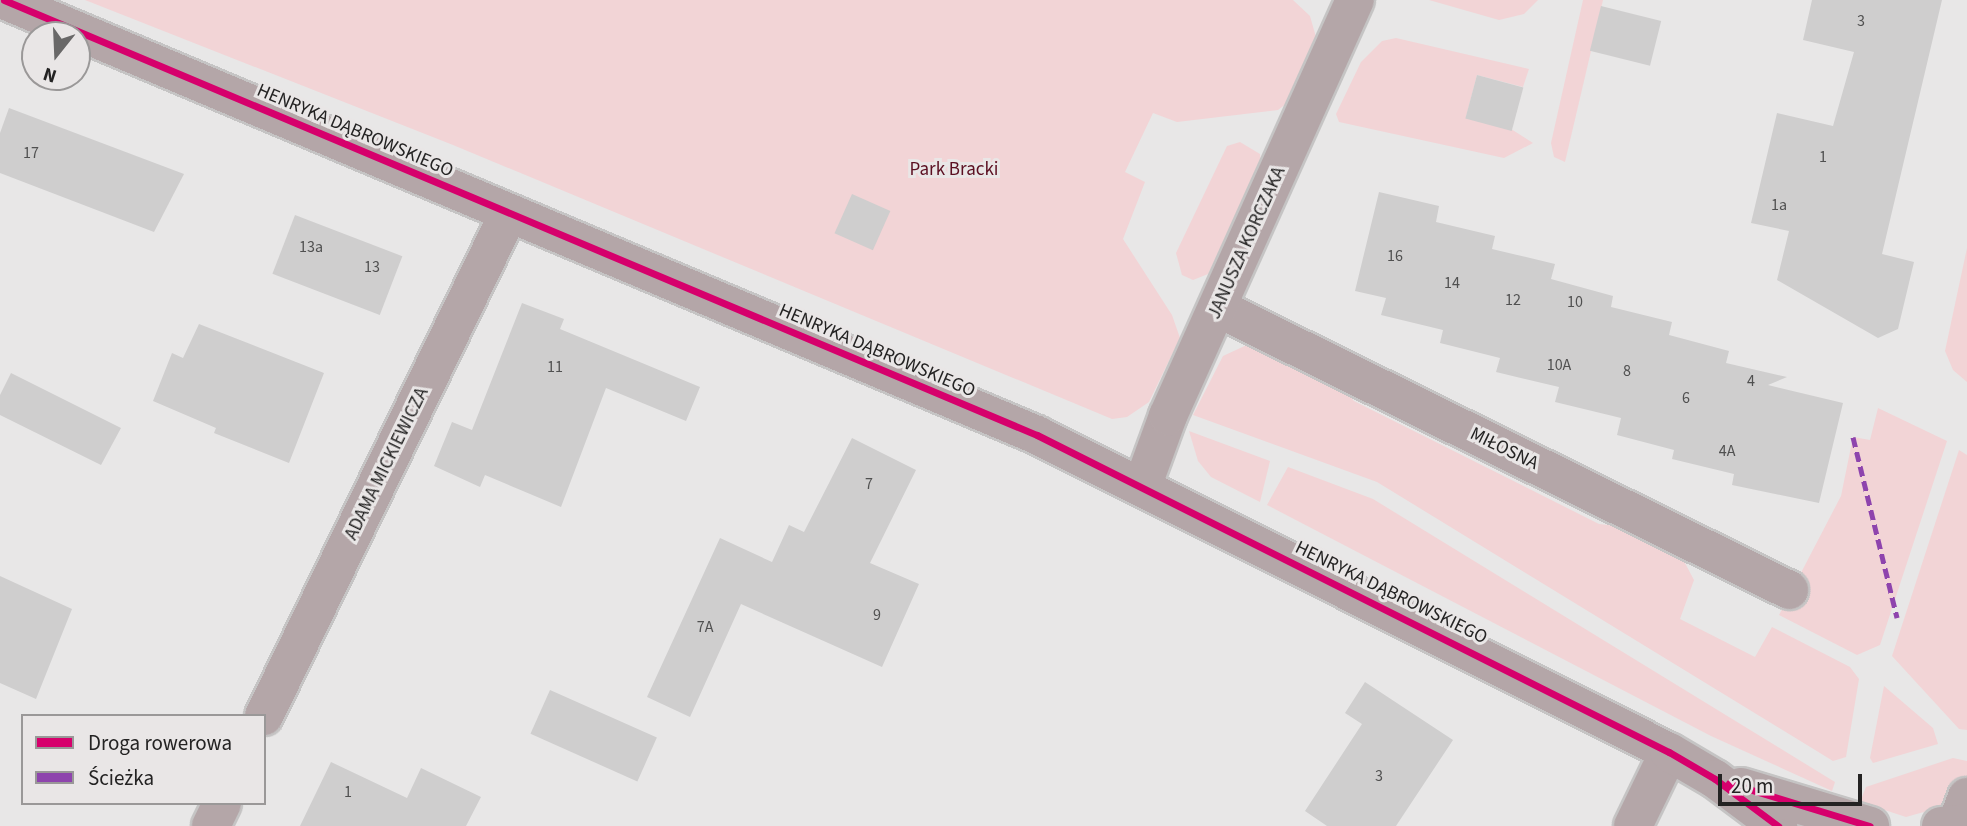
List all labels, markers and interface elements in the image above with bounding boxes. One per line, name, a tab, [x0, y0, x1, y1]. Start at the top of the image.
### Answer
house number: 3	[1857, 11, 1865, 31]
north arrow	[21, 21, 91, 91]
text: N	[40, 60, 60, 89]
street label: HENRYKA DĄBROWSKIEGO	[253, 79, 457, 183]
house number: 17	[23, 143, 39, 163]
house number: 1	[1819, 147, 1827, 167]
park label: Park Bracki	[910, 159, 998, 181]
street label: JANUSZA KORCZAKA	[1203, 163, 1291, 323]
house number: 1a	[1771, 195, 1787, 215]
house number: 13a	[299, 237, 323, 257]
house number: 16	[1387, 246, 1403, 266]
house number: 13	[364, 257, 380, 277]
house number: 14	[1444, 273, 1460, 293]
house number: 12	[1505, 290, 1521, 310]
house number: 10	[1567, 292, 1583, 312]
street label: HENRYKA DĄBROWSKIEGO	[775, 299, 979, 403]
house number: 10A	[1547, 355, 1571, 375]
house number: 11	[547, 357, 563, 377]
house number: 8	[1623, 361, 1631, 381]
house number: 4	[1747, 371, 1755, 391]
street label: ADAMA MICKIEWICZA	[340, 384, 434, 544]
house number: 6	[1682, 388, 1690, 408]
street label: MIŁOSNA	[1466, 423, 1542, 475]
house number: 4A	[1719, 441, 1735, 461]
house number: 7	[865, 474, 873, 494]
street label: HENRYKA DĄBROWSKIEGO	[1291, 536, 1491, 650]
house number: 9	[873, 605, 881, 625]
house number: 7A	[697, 617, 713, 637]
legend	[21, 714, 266, 805]
text: Droga rowerowa	[88, 728, 232, 758]
scale bar	[1722, 760, 1866, 804]
text: Ścieżka	[88, 763, 154, 793]
house number: 3	[1375, 766, 1383, 786]
text: 20 m	[1731, 771, 1773, 801]
house number: 1	[344, 782, 352, 802]

